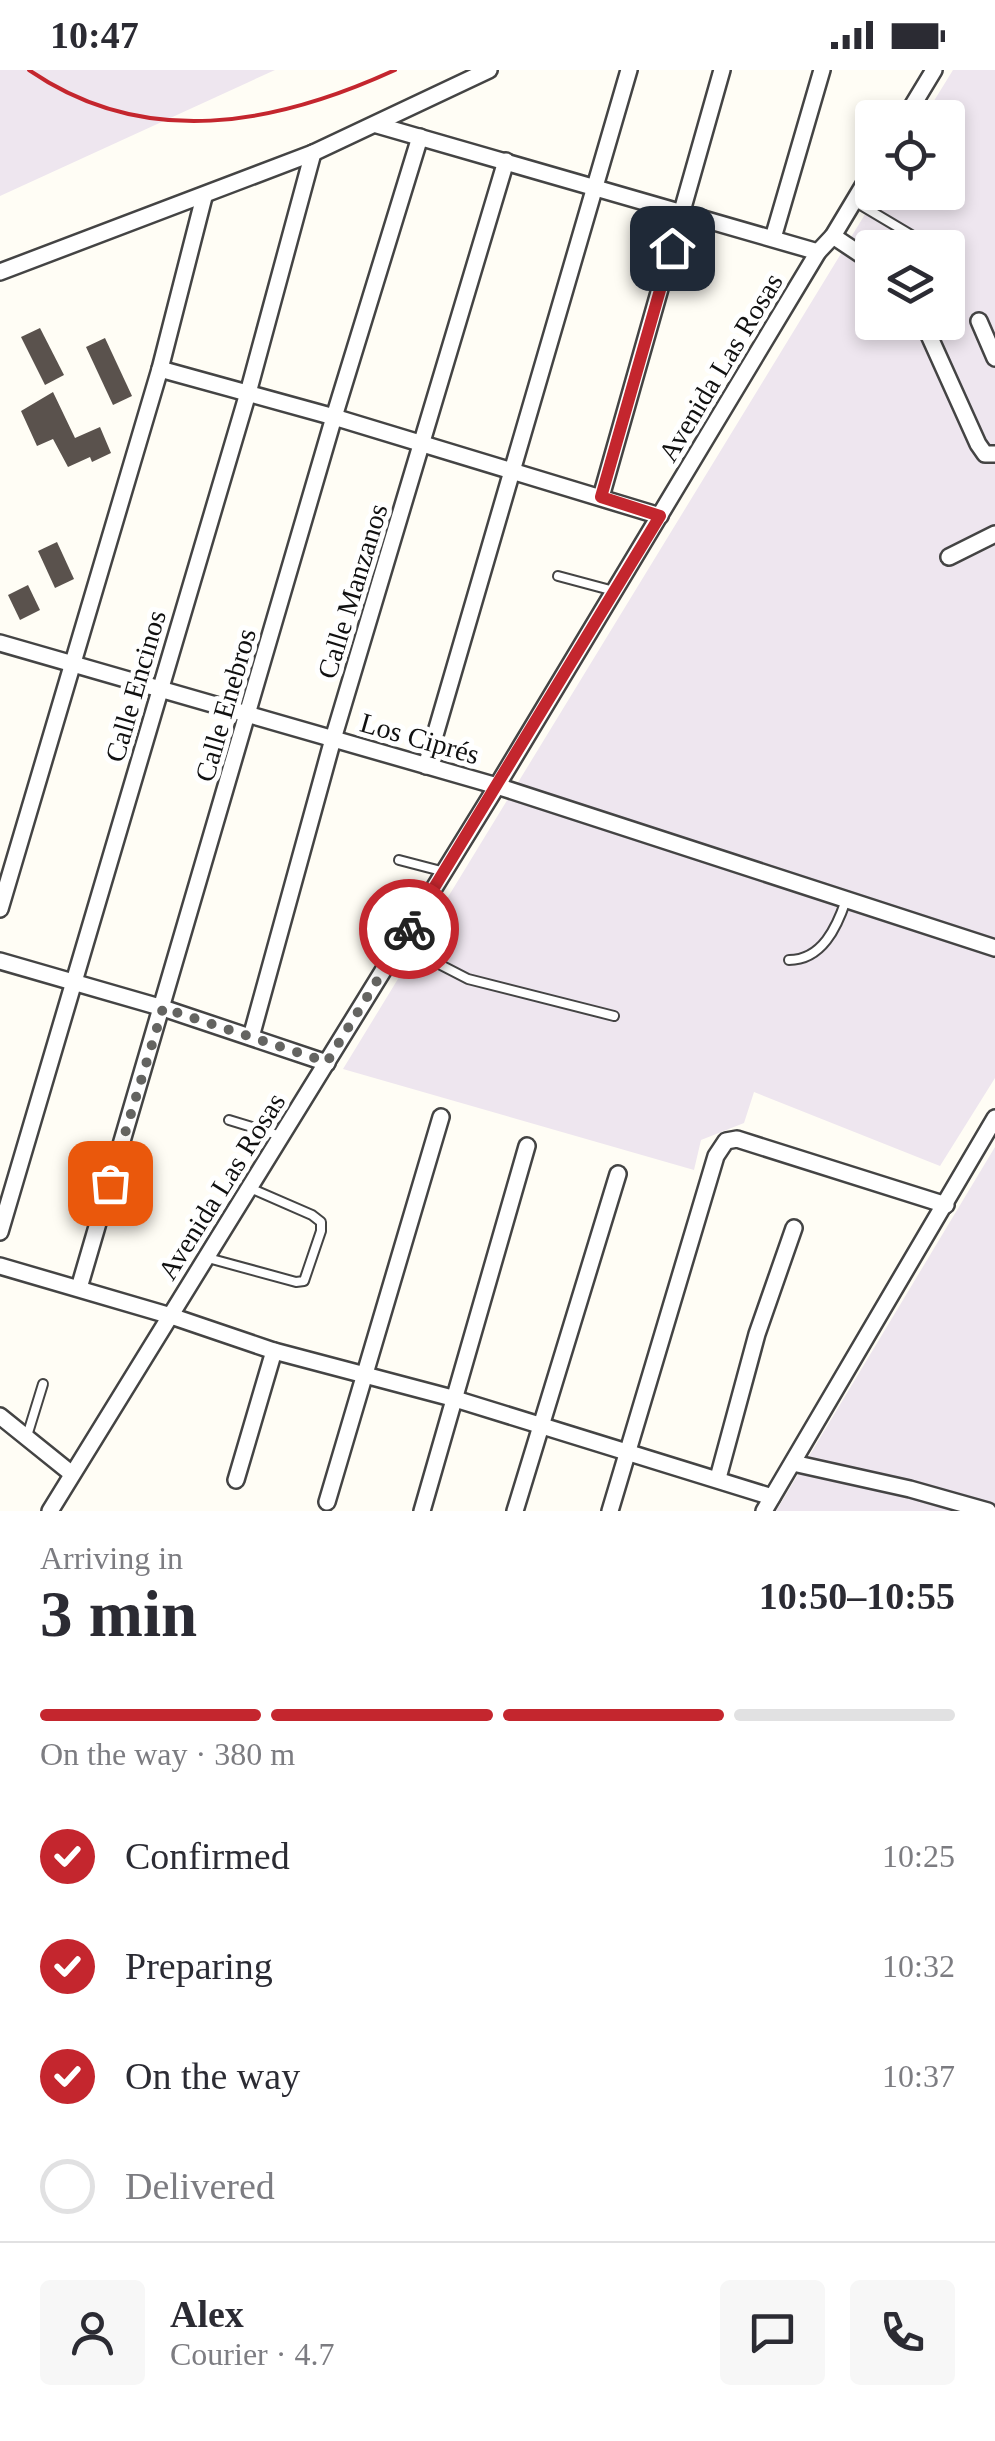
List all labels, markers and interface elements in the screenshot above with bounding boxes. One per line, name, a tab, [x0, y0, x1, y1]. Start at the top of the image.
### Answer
text: 10:47	[50, 14, 139, 56]
map controls	[855, 100, 965, 340]
button: locate	[855, 100, 965, 210]
pin	[630, 206, 715, 291]
icon: home	[645, 221, 700, 276]
button: layers	[855, 230, 965, 340]
street label: Avenida Las Rosas	[652, 268, 789, 467]
street label: Calle Manzanos	[311, 500, 394, 682]
street label: Calle Encinos	[99, 607, 172, 766]
street label: Calle Enebros	[189, 625, 262, 785]
street label: Los Ciprés	[357, 707, 483, 770]
courier	[359, 879, 459, 979]
icon: bike	[382, 902, 437, 957]
street label: Avenida Las Rosas	[152, 1087, 291, 1285]
pin	[68, 1141, 153, 1226]
icon: bag	[83, 1156, 138, 1211]
text: Arriving in	[40, 1540, 183, 1576]
text: 10:50–10:55	[759, 1575, 955, 1617]
text: 3 min	[40, 1578, 197, 1650]
text: On the way · 380 m	[40, 1736, 295, 1772]
icon: check	[40, 1829, 95, 1884]
text: Confirmed	[125, 1835, 290, 1877]
text: 10:25	[882, 1838, 955, 1874]
icon: check	[40, 1939, 95, 1994]
text: Preparing	[125, 1945, 273, 1987]
text: 10:32	[882, 1948, 955, 1984]
icon: check	[40, 2049, 95, 2104]
text: On the way	[125, 2055, 300, 2097]
text: 10:37	[882, 2058, 955, 2094]
text: Delivered	[125, 2165, 275, 2207]
button: person	[40, 2280, 145, 2385]
button: chat	[720, 2280, 825, 2385]
button: phone	[850, 2280, 955, 2385]
text: Alex	[170, 2293, 244, 2335]
text: Courier · 4.7	[170, 2336, 334, 2372]

